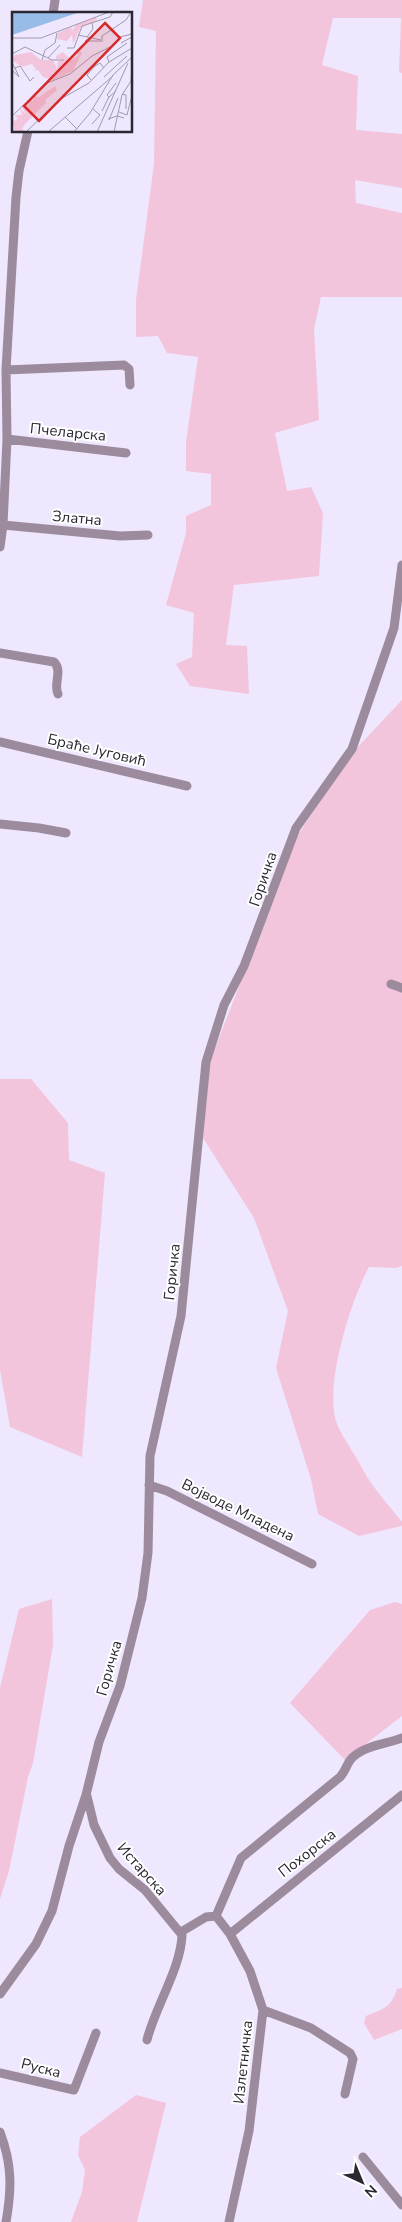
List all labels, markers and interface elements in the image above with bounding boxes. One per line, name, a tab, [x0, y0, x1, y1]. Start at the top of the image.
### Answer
inset map	[12, 12, 132, 132]
street label: Пчеларска	[29, 418, 107, 446]
street label: Златна	[51, 506, 103, 530]
street label: Браће Југовић	[46, 729, 148, 771]
street label: Горичка	[244, 849, 282, 909]
street label: Горичка	[159, 1243, 185, 1301]
street label: Војводе Младена	[178, 1474, 298, 1546]
street label: Горичка	[92, 1638, 126, 1698]
street label: Похорска	[274, 1824, 340, 1882]
street label: Истарска	[113, 1838, 171, 1900]
street label: Излетничка	[229, 2019, 257, 2105]
street label: Руска	[19, 2053, 63, 2083]
north arrow	[337, 2157, 387, 2207]
text: N	[360, 2181, 381, 2201]

